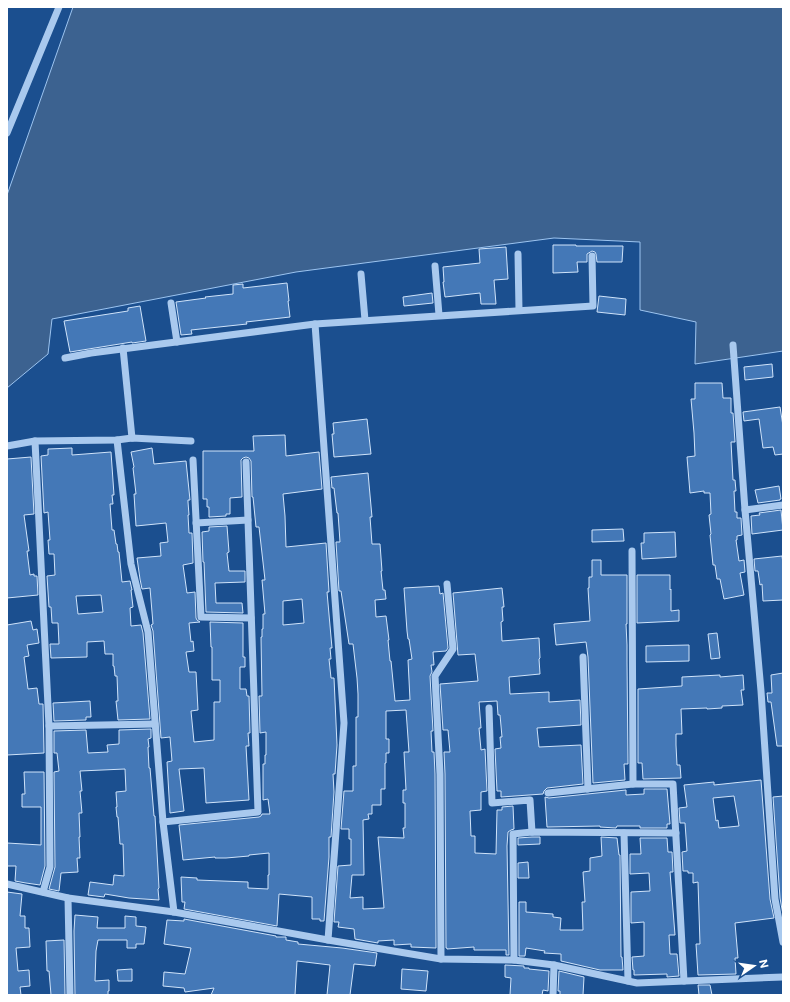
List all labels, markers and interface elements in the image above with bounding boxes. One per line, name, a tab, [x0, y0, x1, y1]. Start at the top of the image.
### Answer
north arrow	[734, 946, 774, 986]
text: N	[757, 958, 771, 969]

